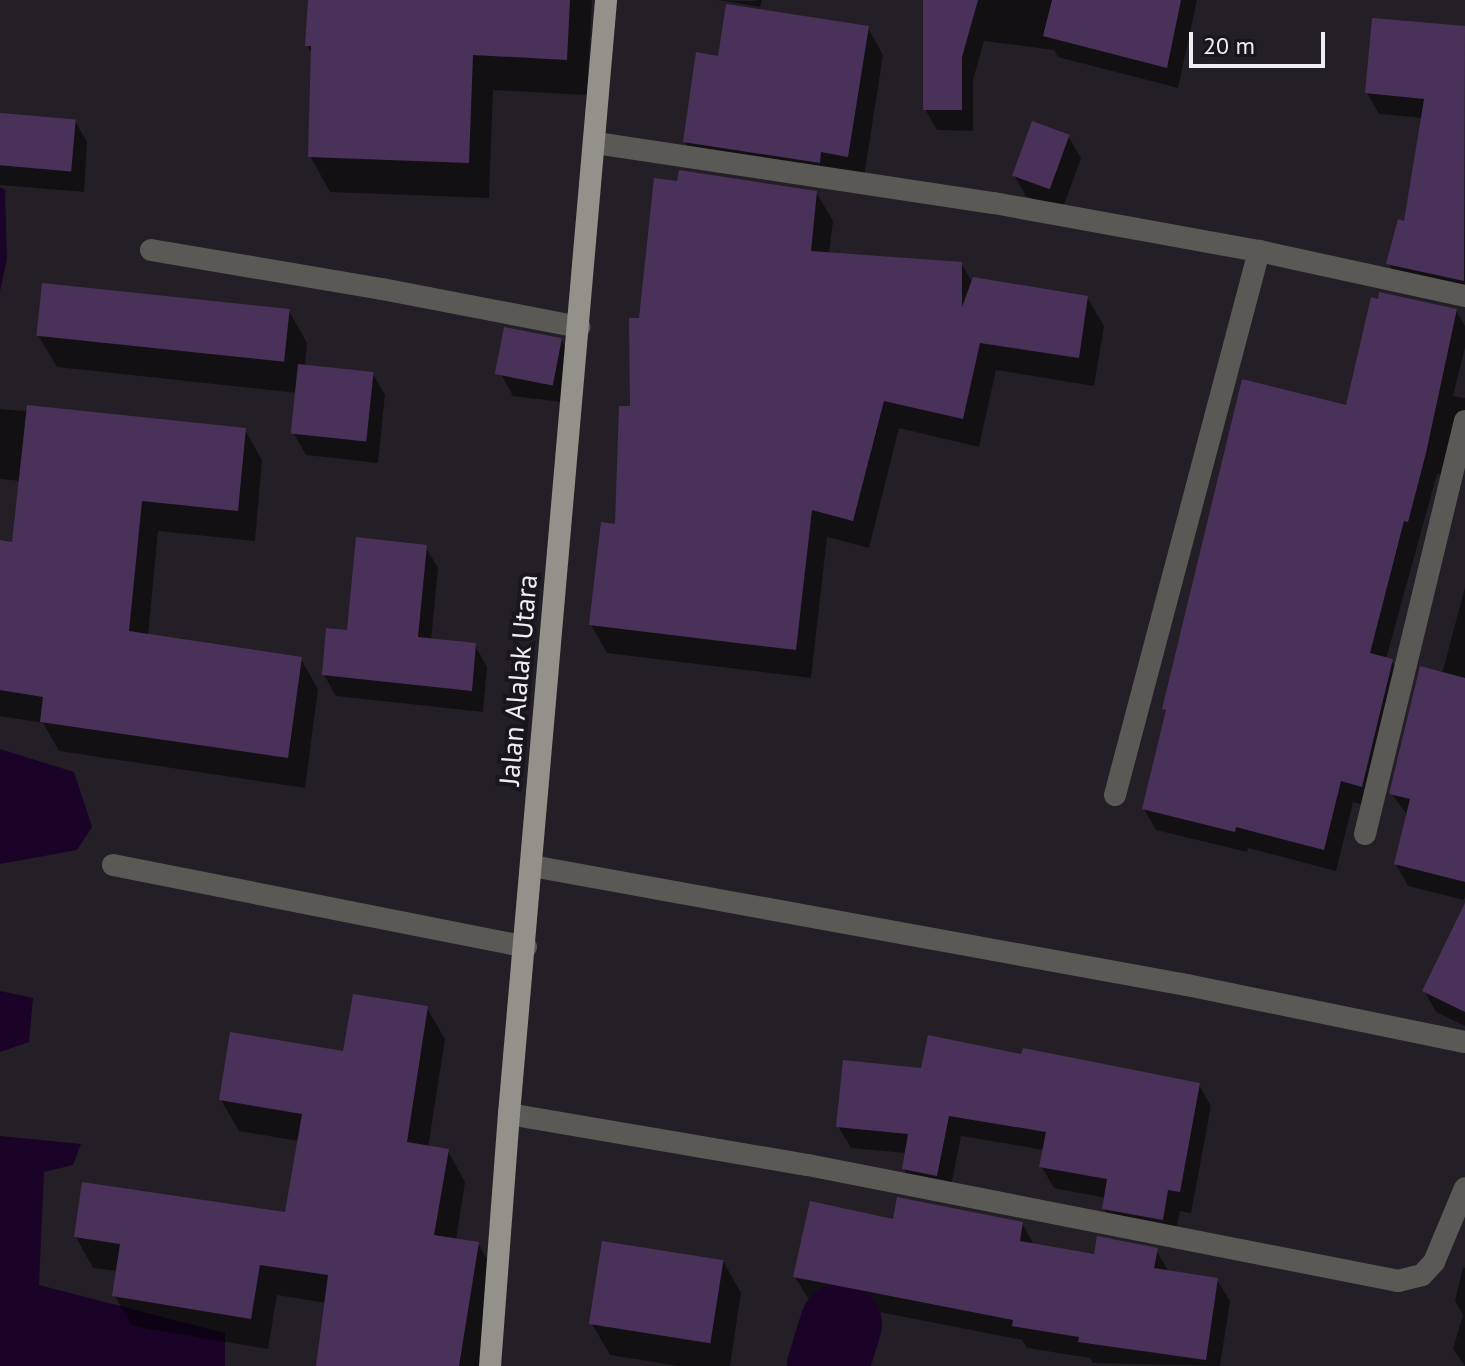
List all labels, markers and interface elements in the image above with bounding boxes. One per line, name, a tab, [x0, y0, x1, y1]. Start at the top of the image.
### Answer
scale bar	[1193, 16, 1329, 66]
text: 20 m	[1203, 30, 1255, 61]
street label: Jalan Alalak Utara	[492, 572, 544, 788]

